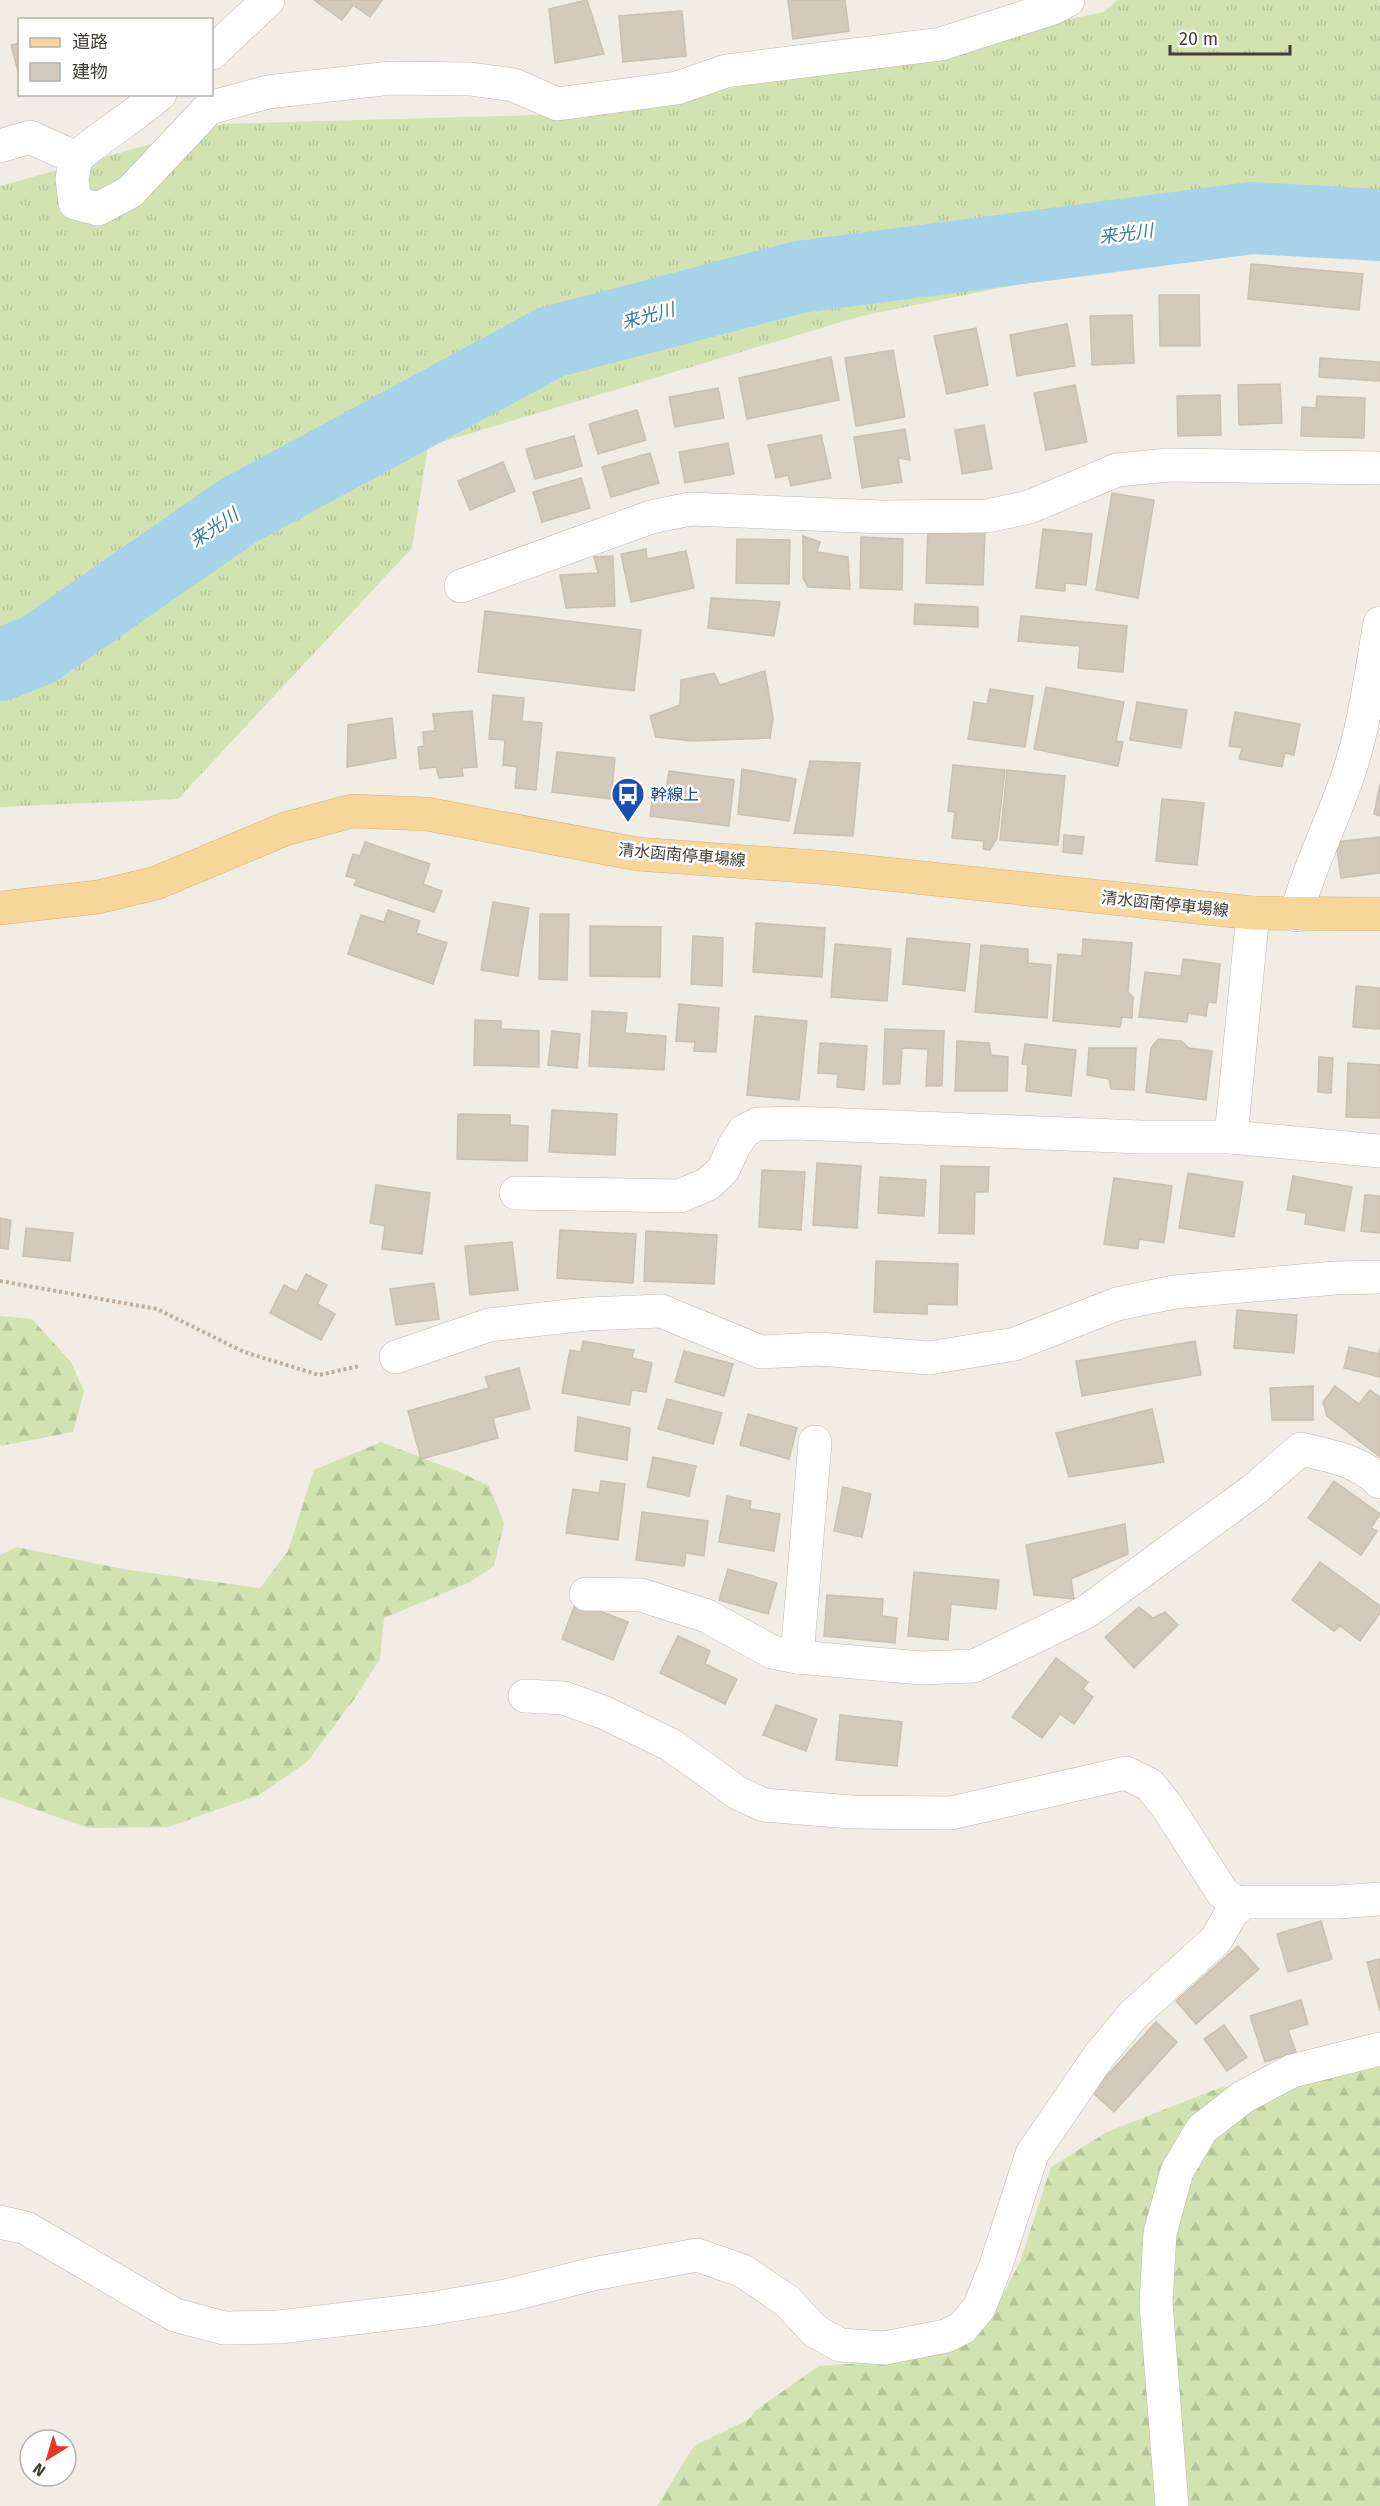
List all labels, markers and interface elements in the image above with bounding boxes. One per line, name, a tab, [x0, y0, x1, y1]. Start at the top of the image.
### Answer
legend	[18, 18, 213, 96]
scale bar	[1170, 18, 1290, 56]
text: 20 m	[1179, 28, 1218, 50]
text: 道路	[72, 31, 108, 53]
text: 建物	[72, 61, 108, 83]
water label: 来光川	[1098, 220, 1156, 248]
water label: 来光川	[619, 298, 679, 334]
water label: 来光川	[185, 503, 244, 552]
bus stop icon: 幹線上	[610, 776, 646, 823]
place label: 幹線上	[651, 785, 699, 804]
street label: 清水函南停車場線	[617, 840, 747, 870]
street label: 清水函南停車場線	[1100, 888, 1230, 920]
north arrow	[18, 2428, 78, 2488]
text: N	[29, 2459, 49, 2480]

